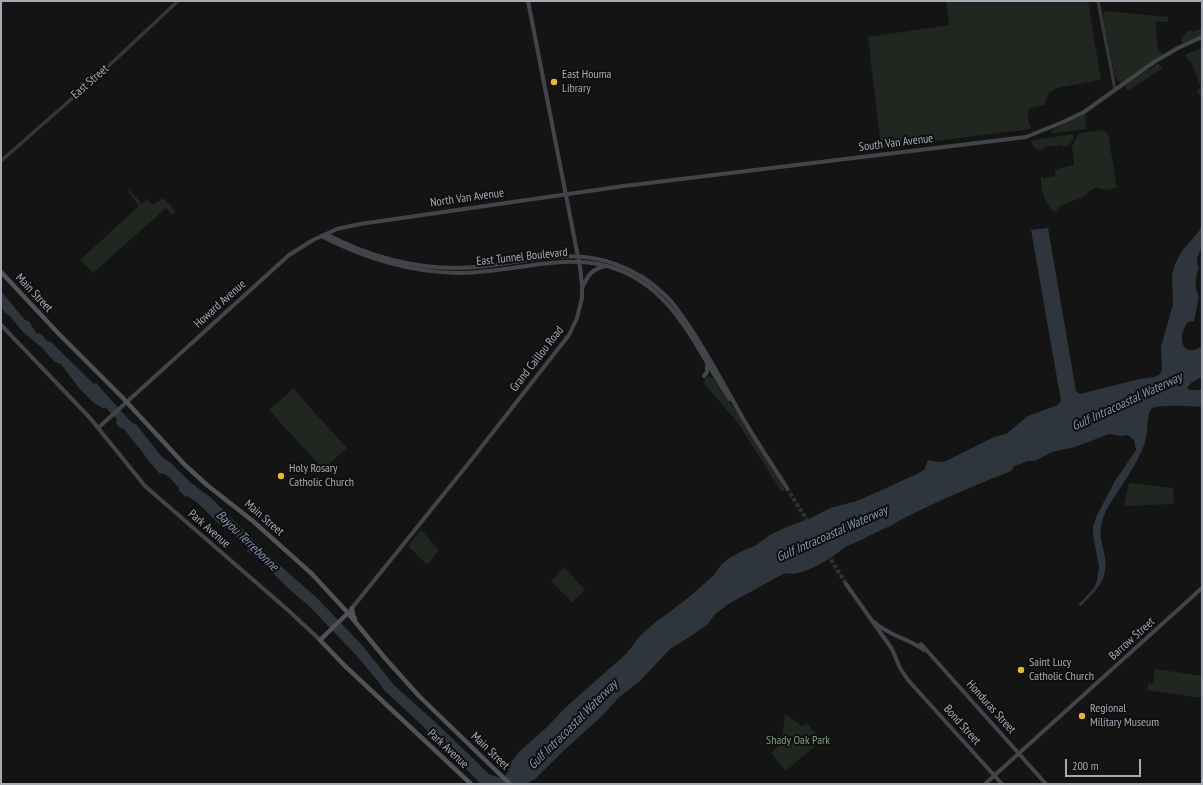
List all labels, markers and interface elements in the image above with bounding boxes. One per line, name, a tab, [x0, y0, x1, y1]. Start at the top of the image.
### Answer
street label: East Street	[68, 62, 112, 102]
place label: East Houma Library	[562, 68, 611, 96]
marker: East Houma Library	[549, 77, 559, 87]
street label: South Van Avenue	[858, 131, 934, 155]
street label: North Van Avenue	[429, 186, 505, 210]
street label: East Tunnel Boulevard	[476, 245, 568, 269]
street label: Main Street	[12, 271, 56, 315]
street label: Howard Avenue	[191, 277, 249, 331]
street label: Grand Caillou Road	[507, 324, 567, 394]
water label: Gulf Intracoastal Waterway	[1069, 370, 1185, 434]
place label: Holy Rosary Catholic Church	[289, 462, 354, 490]
marker: Holy Rosary Catholic Church	[276, 471, 286, 481]
street label: Main Street	[241, 497, 287, 539]
water label: Gulf Intracoastal Waterway	[774, 502, 890, 566]
street label: Park Avenue	[185, 507, 233, 551]
water label: Bayou Terrebonne	[213, 507, 281, 575]
street label: Barrow Street	[1106, 615, 1158, 663]
place label: Saint Lucy Catholic Church	[1029, 656, 1094, 684]
marker: Saint Lucy Catholic Church	[1016, 665, 1026, 675]
water label: Gulf Intracoastal Waterway	[525, 677, 621, 773]
street label: Honduras Street	[963, 677, 1019, 737]
street label: Bond Street	[940, 702, 984, 748]
place label: Regional Military Museum	[1090, 702, 1159, 730]
marker: Regional Military Museum	[1077, 711, 1087, 721]
street label: Park Avenue	[425, 726, 471, 772]
street label: Main Street	[468, 729, 512, 773]
park label: Shady Oak Park	[766, 734, 830, 748]
scale bar	[1067, 751, 1143, 777]
text: 200 m	[1072, 758, 1099, 773]

